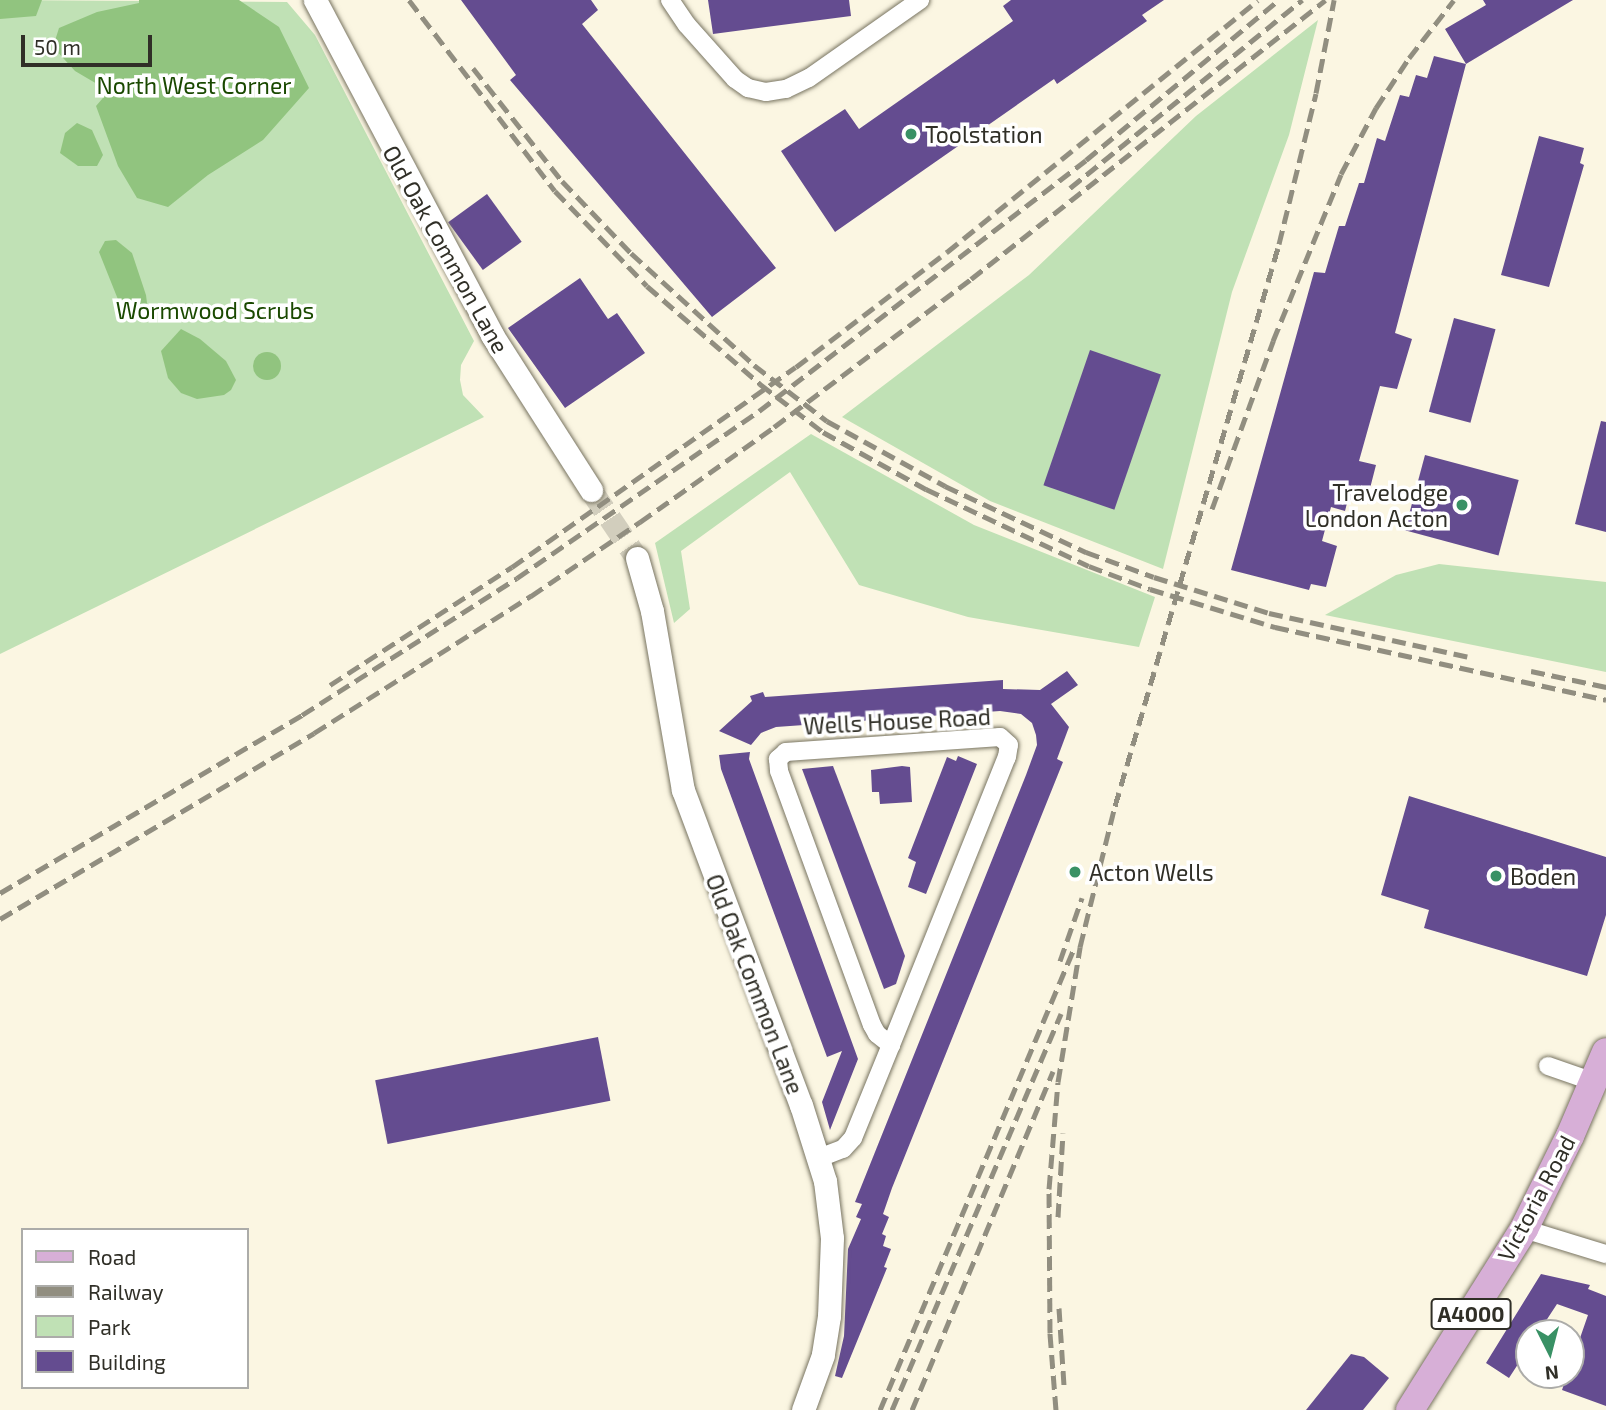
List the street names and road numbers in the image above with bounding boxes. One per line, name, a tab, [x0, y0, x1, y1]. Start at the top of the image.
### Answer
street label: Old Oak Common Lane	[377, 140, 515, 358]
street label: Wells House Road	[802, 702, 992, 740]
street label: Old Oak Common Lane	[700, 870, 810, 1098]
street label: Victoria Road	[1491, 1130, 1581, 1266]
road number: A4000	[1429, 1296, 1513, 1332]

